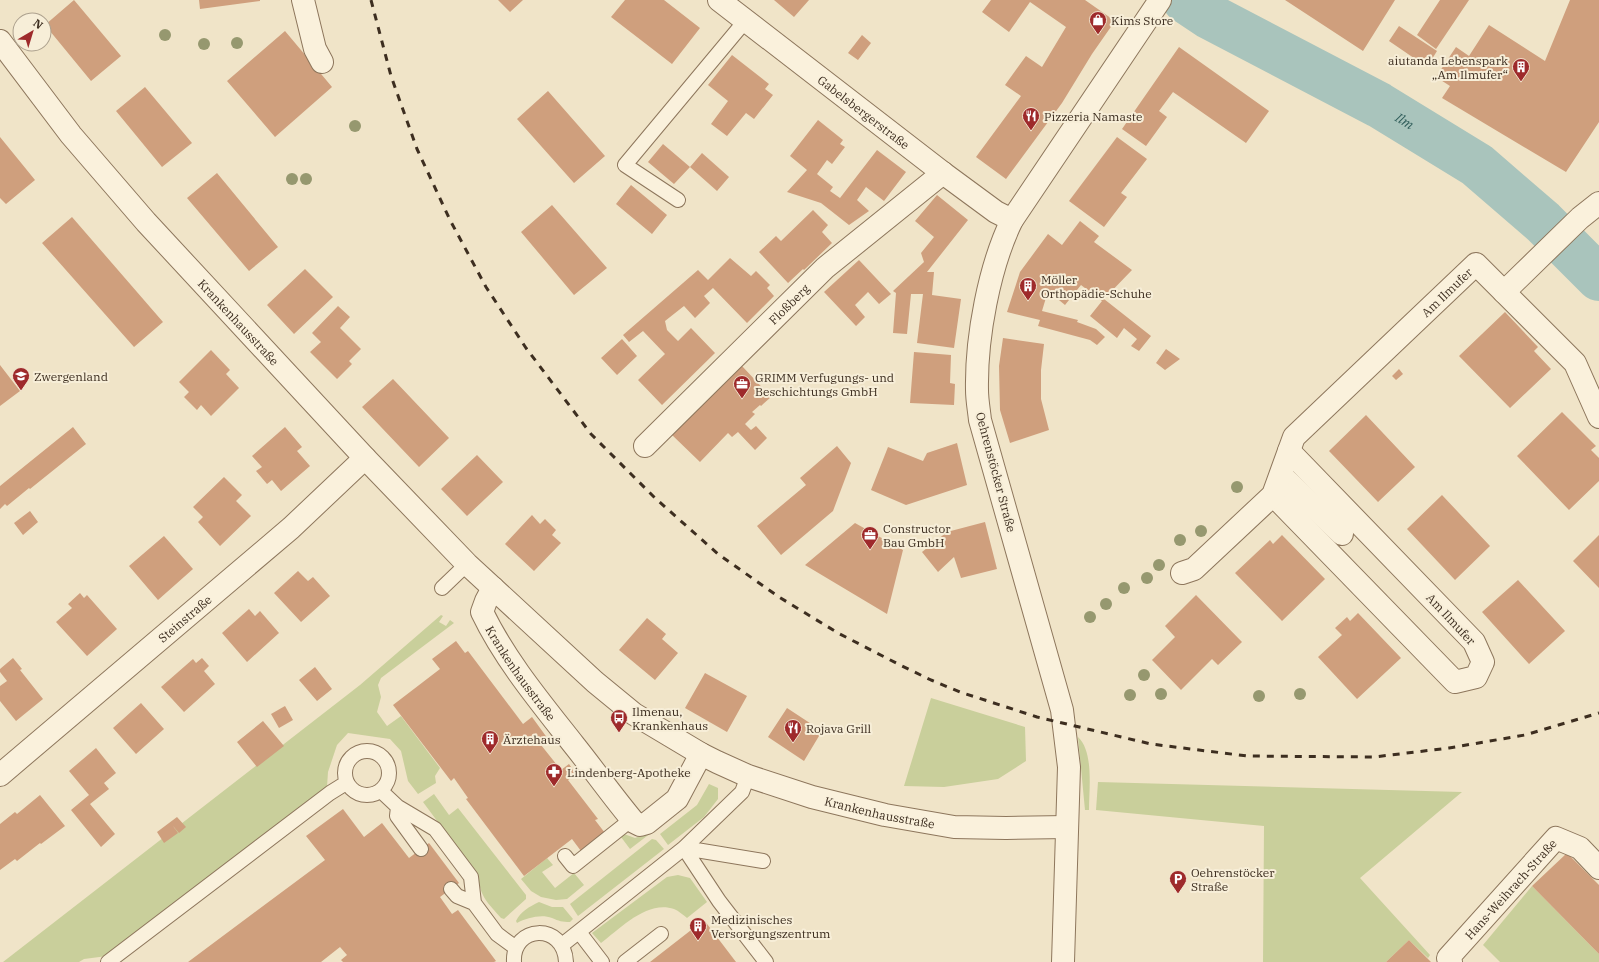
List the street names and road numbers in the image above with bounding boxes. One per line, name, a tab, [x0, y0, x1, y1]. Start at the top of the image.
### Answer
street label: Gabelsbergerstraße	[815, 72, 913, 152]
street label: Am Ilmufer	[1418, 264, 1476, 320]
street label: Krankenhausstraße	[195, 276, 282, 368]
street label: Floßberg	[765, 280, 812, 327]
street label: Oehrenstöcker Straße	[973, 410, 1019, 534]
street label: Am Ilmufer	[1423, 590, 1479, 648]
street label: Steinstraße	[155, 592, 214, 645]
street label: Krankenhausstraße	[483, 623, 559, 723]
street label: Krankenhausstraße	[823, 793, 936, 831]
street label: Hans-Weihrach-Straße	[1461, 836, 1559, 942]

